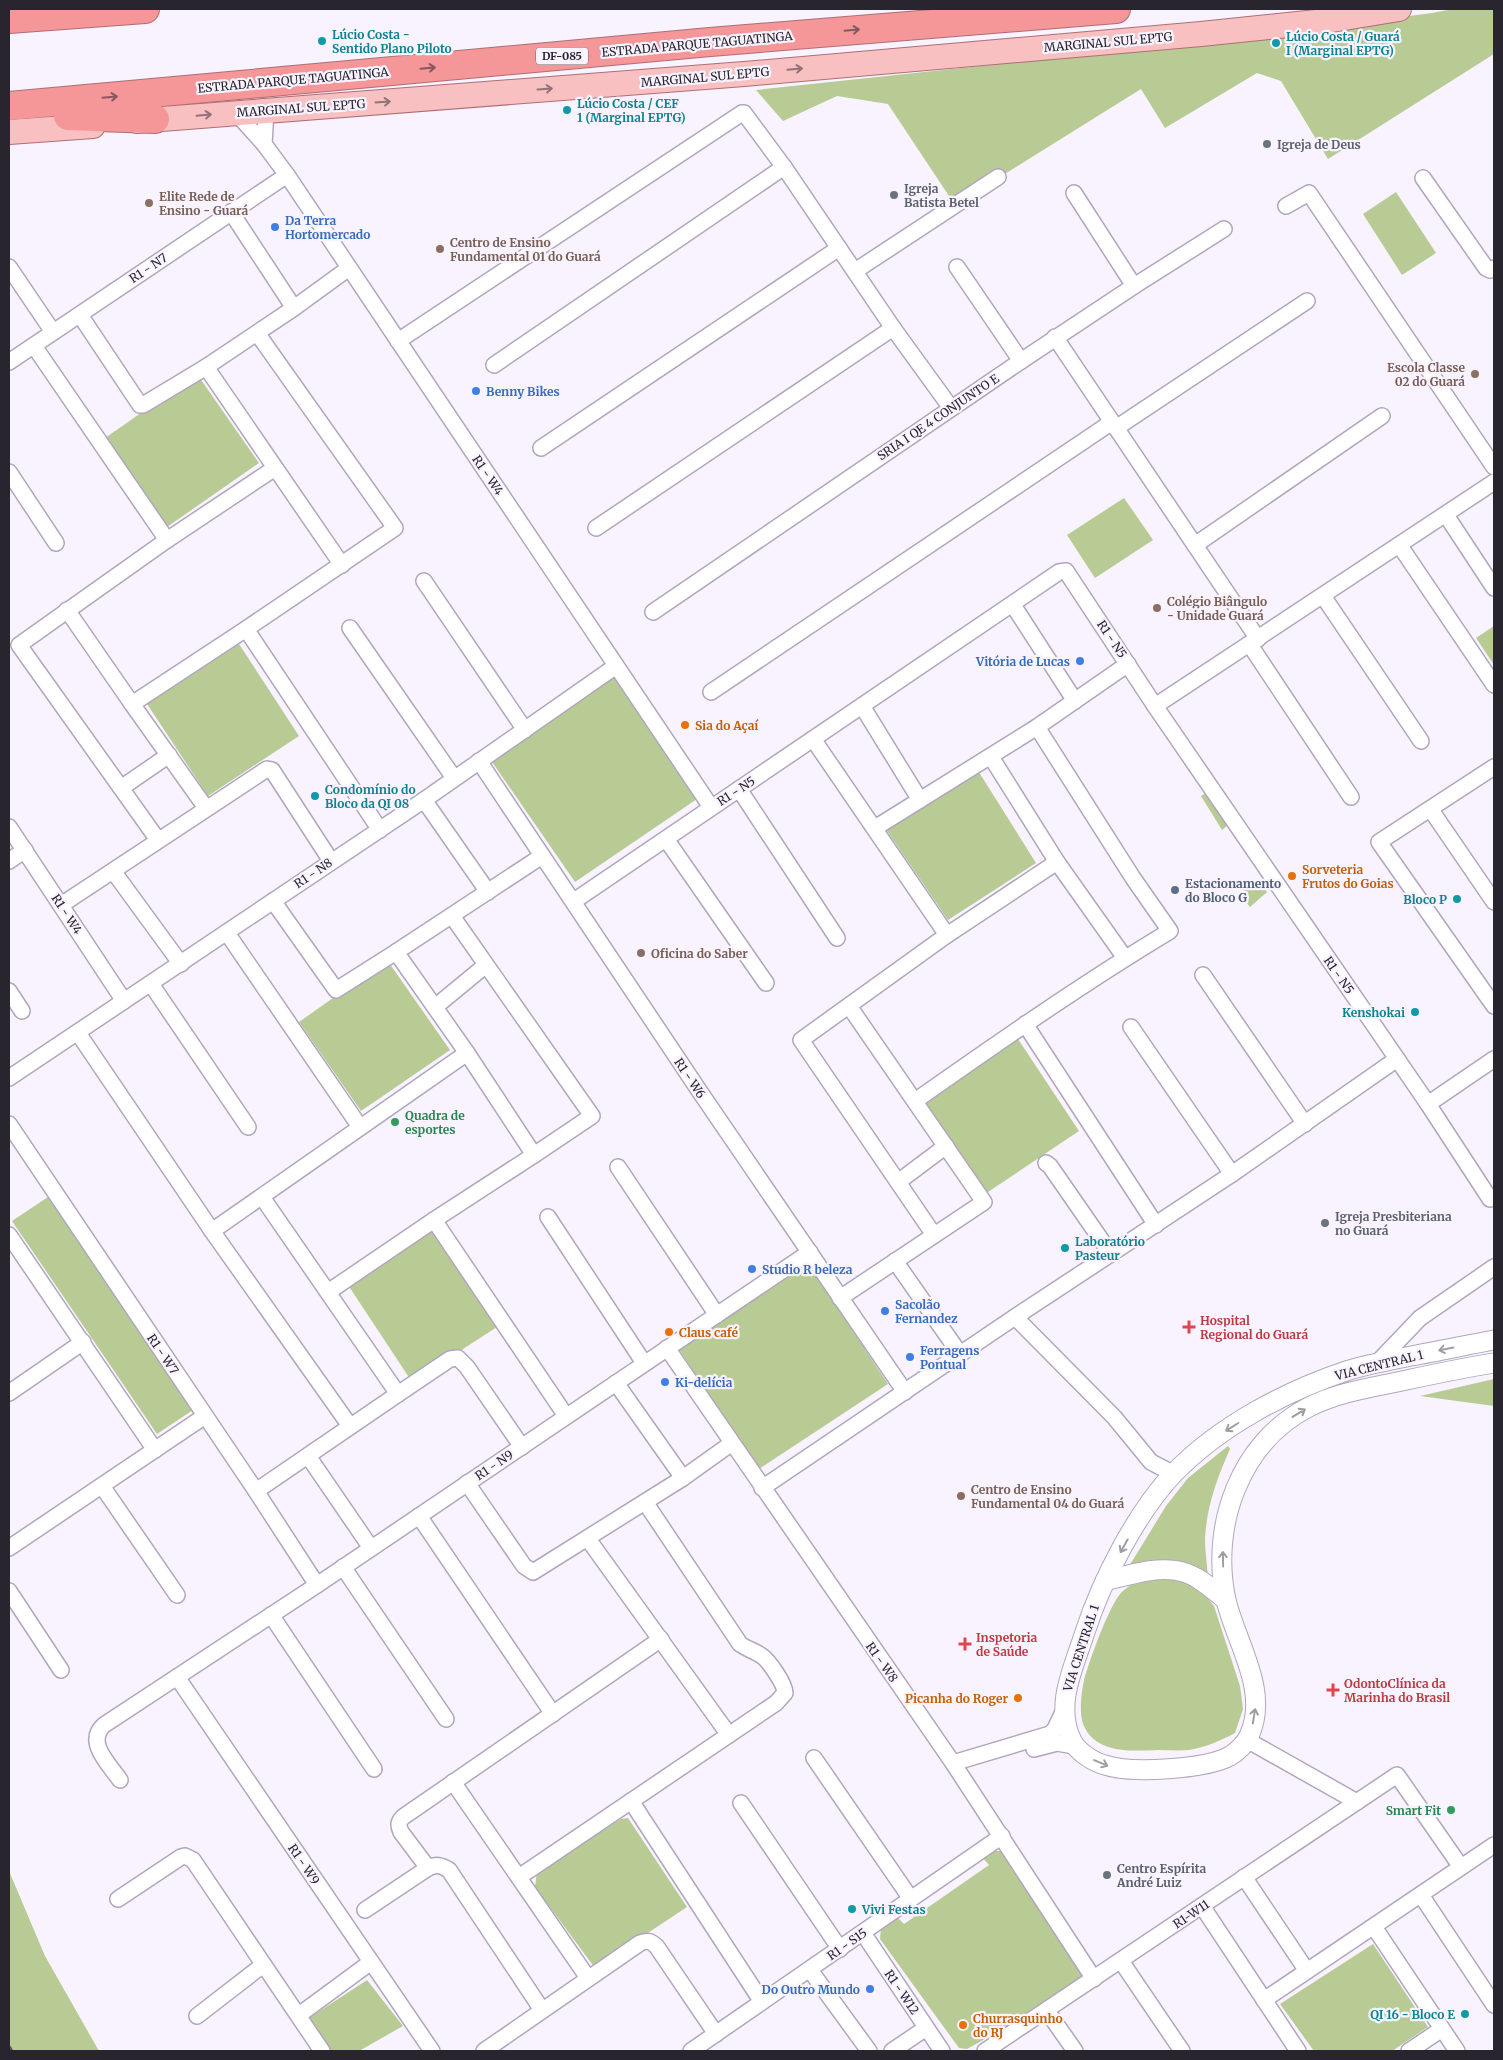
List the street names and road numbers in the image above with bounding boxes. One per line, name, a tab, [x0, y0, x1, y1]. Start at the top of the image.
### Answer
street label: ESTRADA PARQUE TAGUATINGA	[601, 28, 794, 60]
street label: MARGINAL SUL EPTG	[1043, 29, 1173, 55]
road number: DF-085	[536, 48, 588, 64]
street label: ESTRADA PARQUE TAGUATINGA	[197, 64, 390, 96]
street label: MARGINAL SUL EPTG	[640, 64, 770, 90]
street label: MARGINAL SUL EPTG	[236, 96, 366, 120]
street label: R1 - N7	[126, 250, 170, 286]
street label: SRIA I QE 4 CONJUNTO E	[874, 370, 1002, 463]
street label: R1 - W4	[469, 452, 507, 498]
street label: R1 - N5	[1094, 617, 1130, 661]
street label: R1 - N5	[714, 773, 758, 809]
street label: R1 - N8	[291, 855, 335, 891]
street label: R1 - W4	[49, 891, 86, 937]
street label: R1 - N5	[1321, 953, 1357, 997]
street label: R1 - W6	[671, 1055, 709, 1101]
street label: R1 - W7	[144, 1331, 182, 1377]
street label: VIA CENTRAL 1	[1332, 1347, 1425, 1383]
street label: R1 - N9	[472, 1447, 516, 1483]
street label: VIA CENTRAL 1	[1060, 1602, 1102, 1694]
street label: R1 - W8	[863, 1639, 901, 1685]
street label: R1 - W9	[285, 1841, 323, 1887]
street label: R1-W11	[1170, 1896, 1213, 1932]
street label: R1 - S15	[824, 1925, 870, 1963]
street label: R1 - W12	[882, 1967, 922, 2017]

